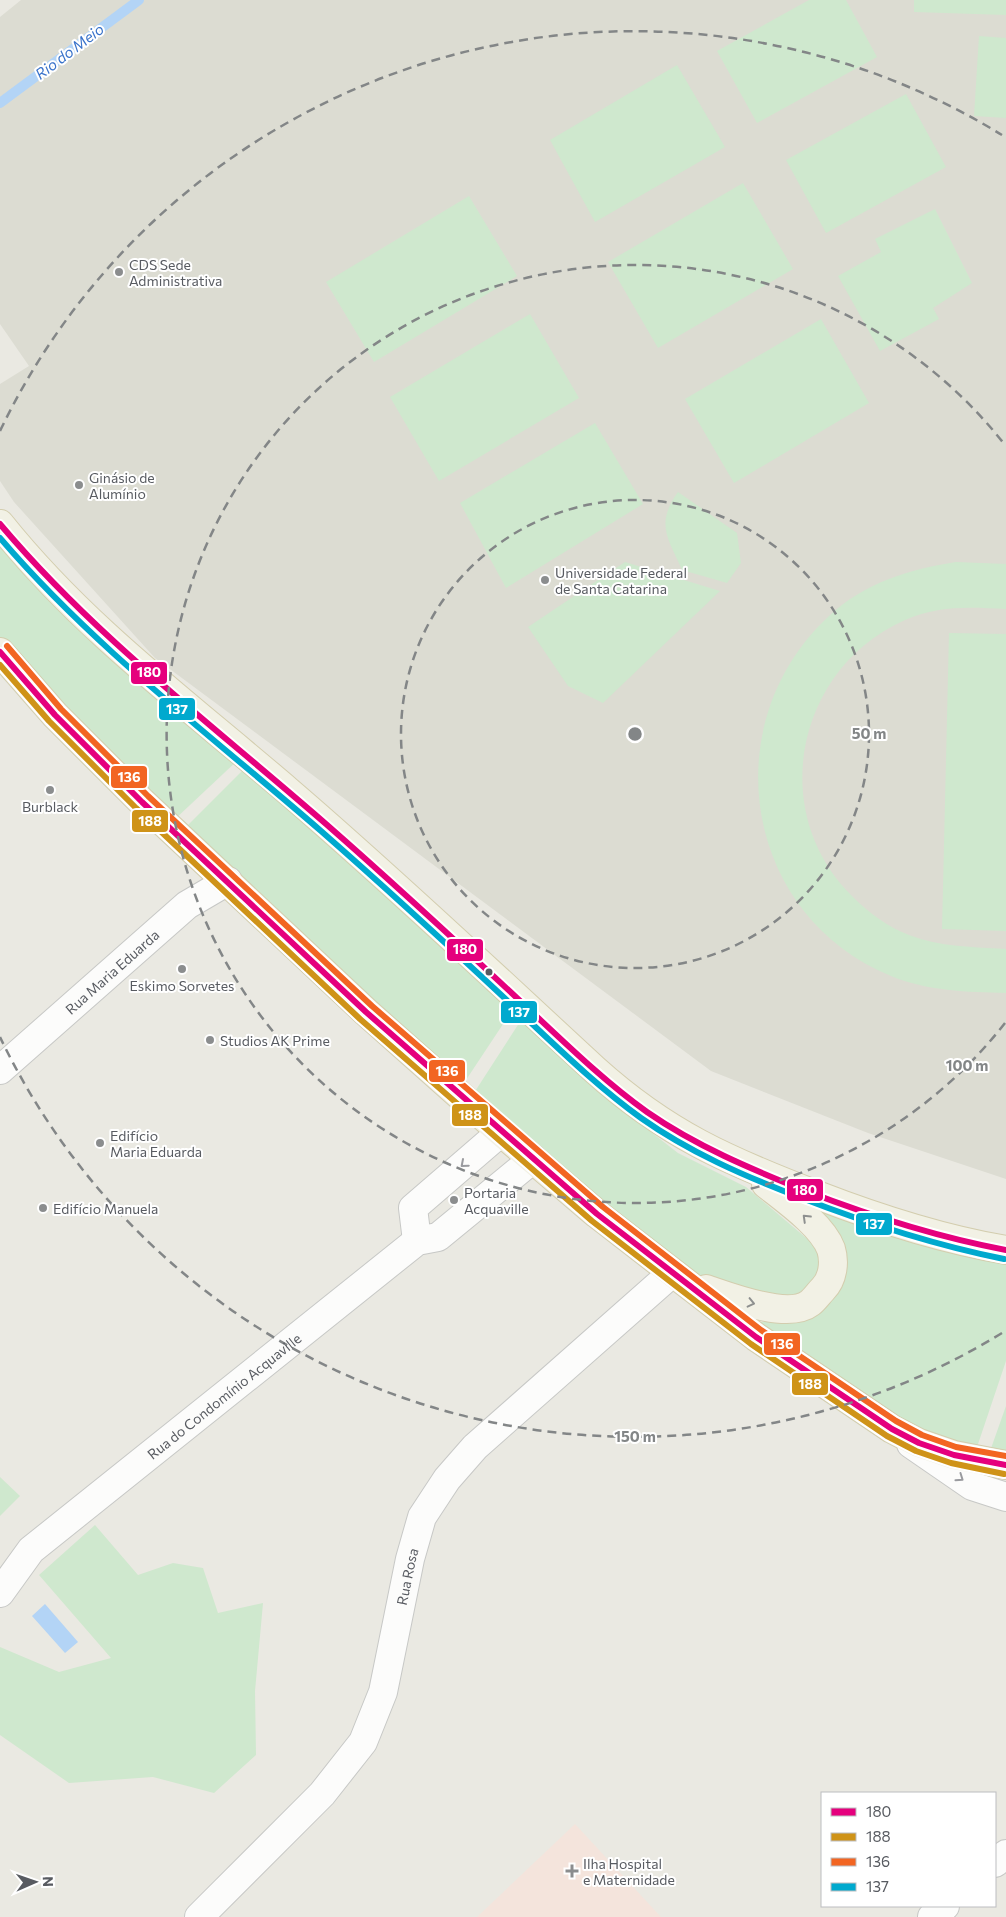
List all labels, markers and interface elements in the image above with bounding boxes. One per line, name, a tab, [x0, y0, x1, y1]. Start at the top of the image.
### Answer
water label: Rio do Meio	[31, 19, 107, 83]
place label: CDS Sede Administrativa	[129, 256, 222, 289]
marker: CDS Sede Administrativa	[113, 266, 125, 278]
place label: Ginásio de Alumínio	[89, 469, 155, 502]
marker: Ginásio de Alumínio	[73, 479, 85, 491]
place label: Universidade Federal de Santa Catarina	[555, 564, 687, 597]
marker: Universidade Federal de Santa Catarina	[539, 574, 551, 586]
line badge: 180	[130, 661, 168, 685]
text: 180	[137, 663, 161, 680]
line badge: 137	[158, 697, 196, 721]
text: 137	[166, 700, 188, 717]
text: 50 m	[852, 724, 886, 742]
centre of rings	[626, 725, 644, 743]
line badge: 136	[110, 765, 148, 789]
text: 136	[117, 768, 141, 785]
marker: Burblack	[44, 784, 56, 796]
place label: Burblack	[22, 798, 78, 815]
line badge: 188	[131, 809, 169, 833]
text: 188	[138, 812, 162, 829]
street label: Rua Maria Eduarda	[61, 926, 162, 1017]
line badge: 180	[446, 938, 484, 962]
text: 180	[453, 940, 477, 957]
marker: Eskimo Sorvetes	[176, 963, 188, 975]
unlabelled marker	[484, 967, 494, 977]
place label: Eskimo Sorvetes	[130, 977, 234, 994]
line badge: 137	[500, 1000, 538, 1024]
text: 137	[508, 1003, 530, 1020]
place label: Studios AK Prime	[220, 1032, 330, 1049]
marker: Studios AK Prime	[204, 1034, 216, 1046]
text: 100 m	[946, 1056, 988, 1074]
line badge: 136	[428, 1059, 466, 1083]
text: 136	[435, 1062, 459, 1079]
line badge: 188	[451, 1103, 489, 1127]
text: 188	[458, 1106, 482, 1123]
place label: Edifício Maria Eduarda	[110, 1127, 202, 1160]
marker: Edifício Maria Eduarda	[94, 1137, 106, 1149]
one-way arrow	[461, 1159, 470, 1168]
line badge: 180	[786, 1178, 824, 1202]
text: 180	[793, 1181, 817, 1198]
place label: Portaria Acquaville	[464, 1184, 529, 1217]
marker: Portaria Acquaville	[448, 1194, 460, 1206]
place label: Edifício Manuela	[53, 1200, 158, 1217]
marker: Edifício Manuela	[37, 1202, 49, 1214]
line badge: 137	[855, 1212, 893, 1236]
one-way arrow	[802, 1215, 811, 1224]
text: 137	[863, 1215, 885, 1232]
one-way arrow	[747, 1297, 756, 1308]
street label: Rua do Condomínio Acquaville	[144, 1329, 304, 1462]
line badge: 136	[763, 1332, 801, 1356]
text: 136	[770, 1335, 794, 1352]
line badge: 188	[791, 1372, 829, 1396]
text: 188	[798, 1375, 822, 1392]
text: 150 m	[614, 1427, 656, 1445]
one-way arrow	[954, 1472, 964, 1481]
street label: Rua Rosa	[392, 1546, 421, 1606]
legend	[821, 1792, 996, 1907]
text: 180	[866, 1802, 891, 1820]
text: 188	[866, 1827, 891, 1845]
text: 136	[866, 1852, 890, 1870]
place label: Ilha Hospital e Maternidade	[583, 1855, 675, 1888]
north arrow	[10, 1857, 60, 1907]
marker: Ilha Hospital e Maternidade	[565, 1864, 579, 1878]
text: N	[40, 1876, 57, 1887]
text: 137	[866, 1877, 889, 1895]

